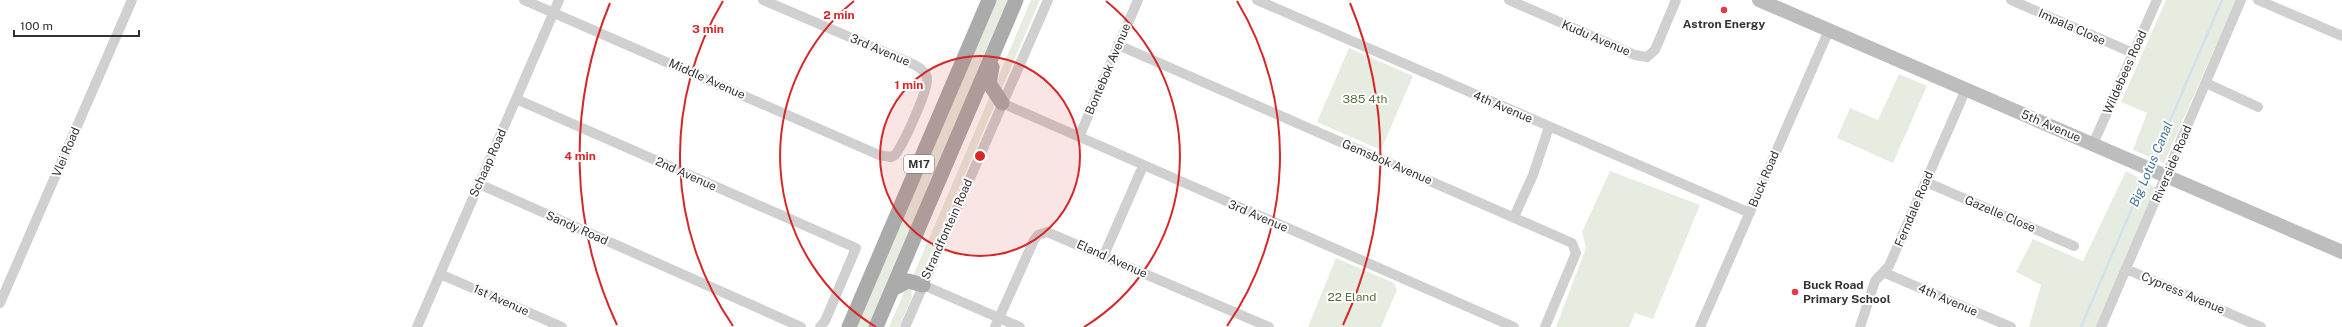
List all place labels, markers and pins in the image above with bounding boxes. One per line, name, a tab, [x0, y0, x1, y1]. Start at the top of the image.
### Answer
marker: Astron Energy	[1719, 5, 1729, 15]
place label: Astron Energy	[1683, 17, 1765, 31]
centre of rings	[973, 149, 987, 163]
place label: Buck Road Primary School	[1803, 278, 1891, 306]
marker: Buck Road Primary School	[1790, 287, 1800, 297]

